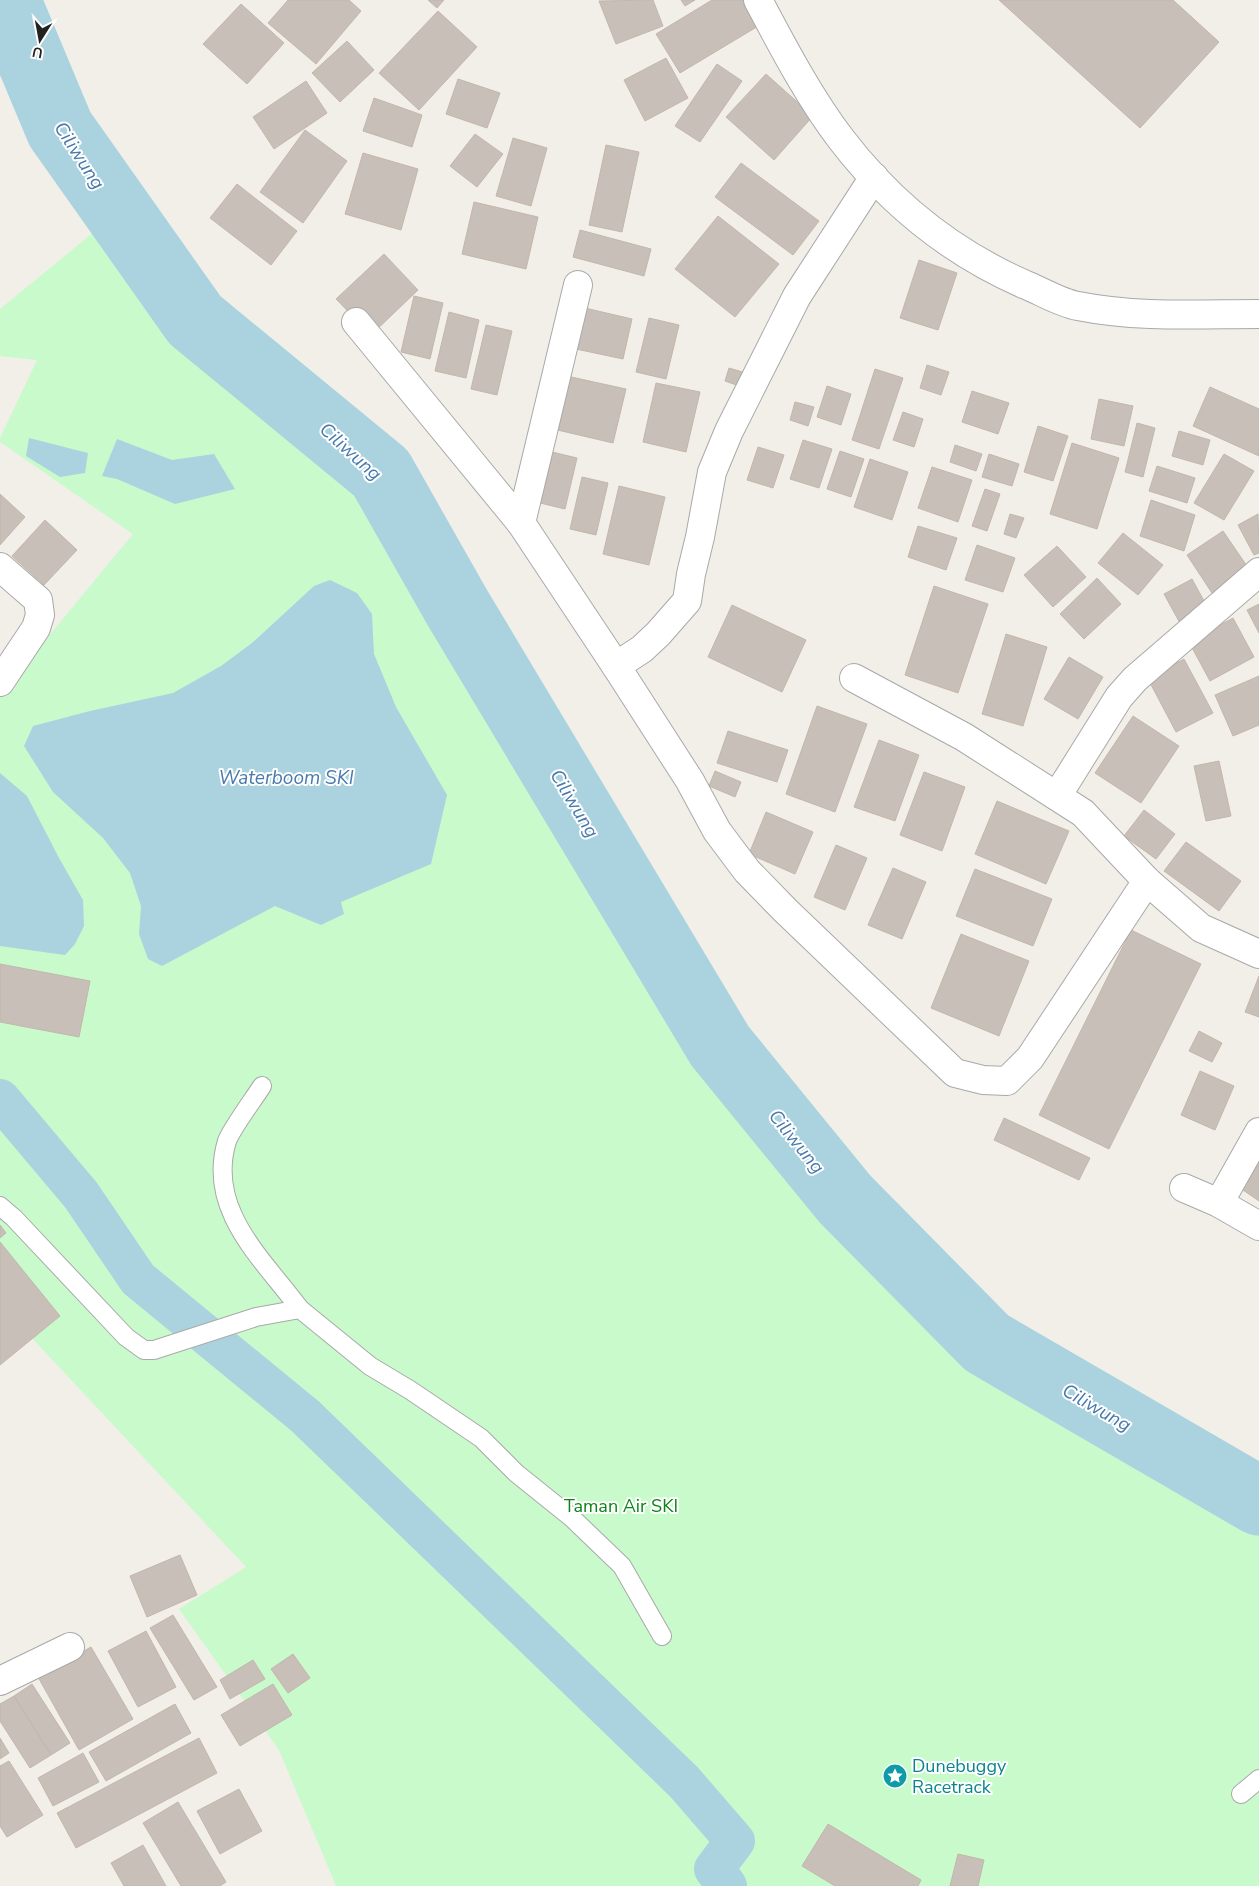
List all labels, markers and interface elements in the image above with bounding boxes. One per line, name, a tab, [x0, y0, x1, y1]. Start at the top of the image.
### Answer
north arrow	[15, 15, 65, 65]
text: U	[31, 42, 45, 63]
water label: Ciliwung	[48, 117, 111, 194]
water label: Ciliwung	[313, 417, 387, 487]
water label: Ciliwung	[543, 764, 605, 843]
water label: Waterboom SKI	[218, 765, 354, 791]
water label: Ciliwung	[762, 1104, 830, 1179]
water label: Ciliwung	[1057, 1378, 1136, 1438]
park label: Taman Air SKI	[564, 1494, 678, 1518]
place label: Dunebuggy Racetrack	[912, 1754, 1007, 1799]
place icon: Dunebuggy Racetrack	[882, 1763, 908, 1789]

